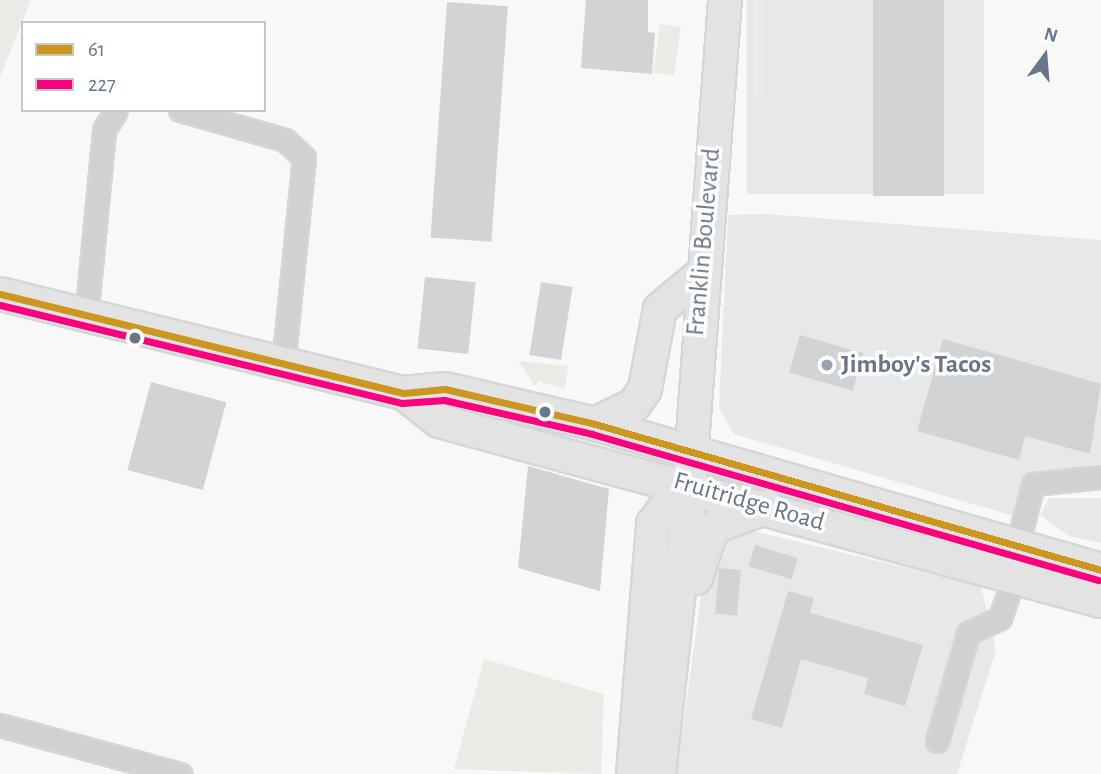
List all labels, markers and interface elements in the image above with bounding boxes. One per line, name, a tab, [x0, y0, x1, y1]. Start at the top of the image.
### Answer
legend	[21, 21, 266, 112]
north arrow	[1010, 21, 1080, 91]
text: N	[1042, 24, 1060, 46]
text: 61	[88, 39, 105, 60]
text: 227	[88, 74, 116, 95]
street label: Franklin Boulevard	[680, 147, 728, 337]
unlabelled marker	[128, 331, 142, 345]
place label: Jimboy's Tacos	[841, 349, 991, 381]
marker: Jimboy's Tacos	[819, 357, 835, 373]
unlabelled marker	[538, 405, 552, 419]
street label: Fruitridge Road	[670, 466, 828, 538]

